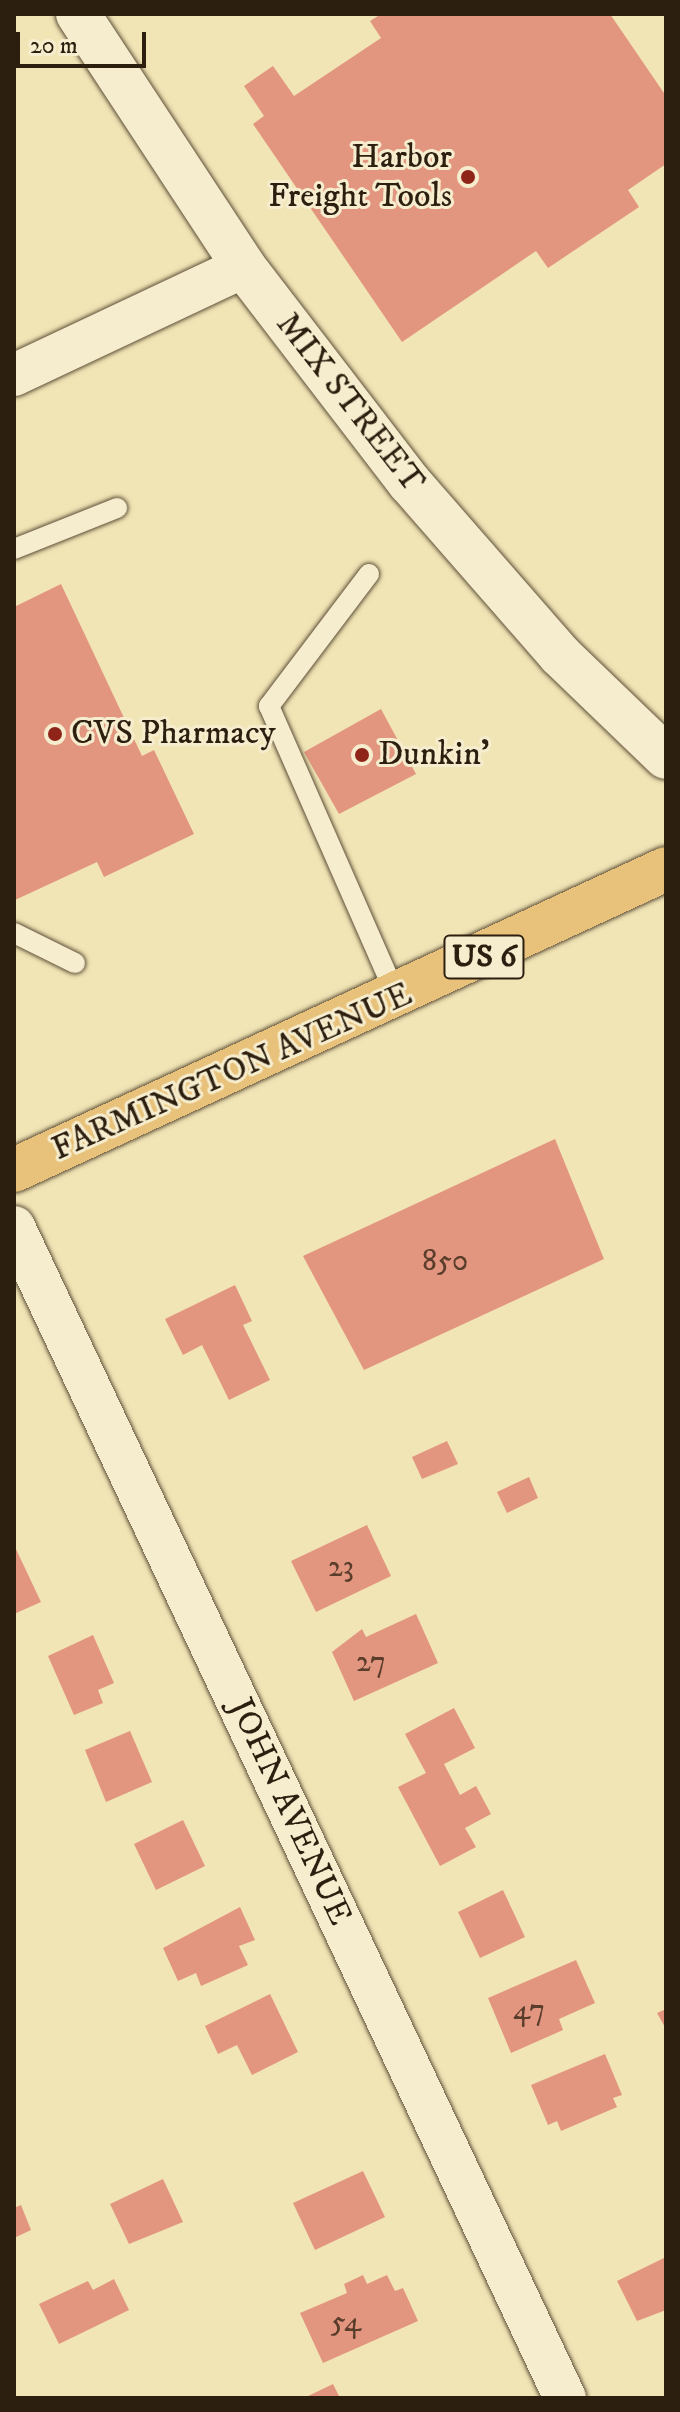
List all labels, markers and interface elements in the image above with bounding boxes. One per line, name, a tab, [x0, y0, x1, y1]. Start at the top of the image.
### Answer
scale bar	[20, 16, 150, 66]
text: 20 m	[30, 31, 78, 61]
place label: Harbor Freight Tools	[268, 137, 452, 216]
marker: Harbor Freight Tools	[459, 168, 477, 186]
street label: MIX STREET	[267, 305, 433, 501]
place label: CVS Pharmacy	[71, 714, 276, 754]
marker: CVS Pharmacy	[46, 725, 64, 743]
place label: Dunkin'	[378, 735, 489, 775]
marker: Dunkin'	[353, 746, 371, 764]
road number: US 6	[442, 929, 526, 985]
street label: FARMINGTON AVENUE	[46, 974, 418, 1170]
house number: 850	[422, 1244, 468, 1280]
house number: 23	[328, 1550, 354, 1586]
house number: 27	[356, 1645, 386, 1681]
street label: JOHN AVENUE	[220, 1692, 360, 1932]
house number: 47	[513, 1993, 545, 2029]
house number: 54	[331, 2305, 361, 2341]

